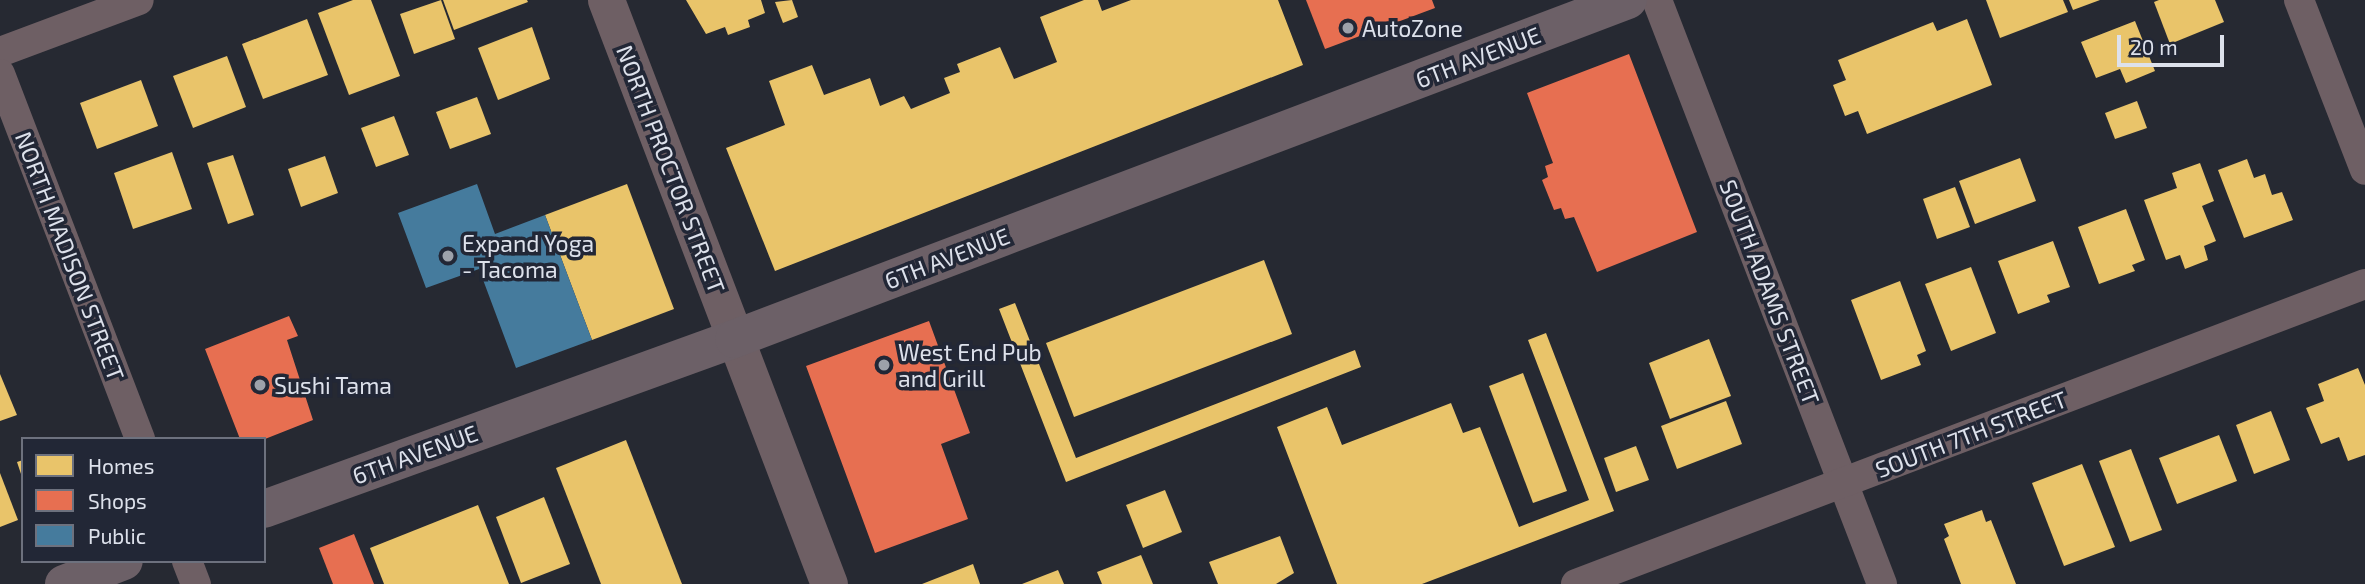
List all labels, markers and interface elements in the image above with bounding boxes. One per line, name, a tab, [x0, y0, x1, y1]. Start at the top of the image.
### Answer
place label: AutoZone	[1362, 14, 1463, 42]
marker: AutoZone	[1340, 20, 1356, 36]
street label: 6TH AVENUE	[1412, 20, 1544, 94]
scale bar	[2120, 21, 2227, 65]
text: 20 m	[2130, 34, 2178, 59]
street label: NORTH PROCTOR STREET	[611, 41, 731, 297]
street label: NORTH MADISON STREET	[10, 128, 130, 384]
street label: SOUTH ADAMS STREET	[1714, 175, 1826, 409]
street label: 6TH AVENUE	[881, 221, 1013, 295]
place label: Expand Yoga - Tacoma	[462, 229, 595, 283]
marker: Expand Yoga - Tacoma	[440, 248, 456, 264]
place label: West End Pub and Grill	[898, 338, 1042, 392]
marker: West End Pub and Grill	[876, 357, 892, 373]
place label: Sushi Tama	[274, 371, 392, 399]
marker: Sushi Tama	[252, 377, 268, 393]
street label: SOUTH 7TH STREET	[1871, 385, 2071, 483]
street label: 6TH AVENUE	[348, 418, 482, 490]
legend	[21, 437, 266, 563]
text: Homes	[88, 453, 154, 478]
text: Shops	[88, 488, 147, 513]
text: Public	[88, 523, 146, 548]

